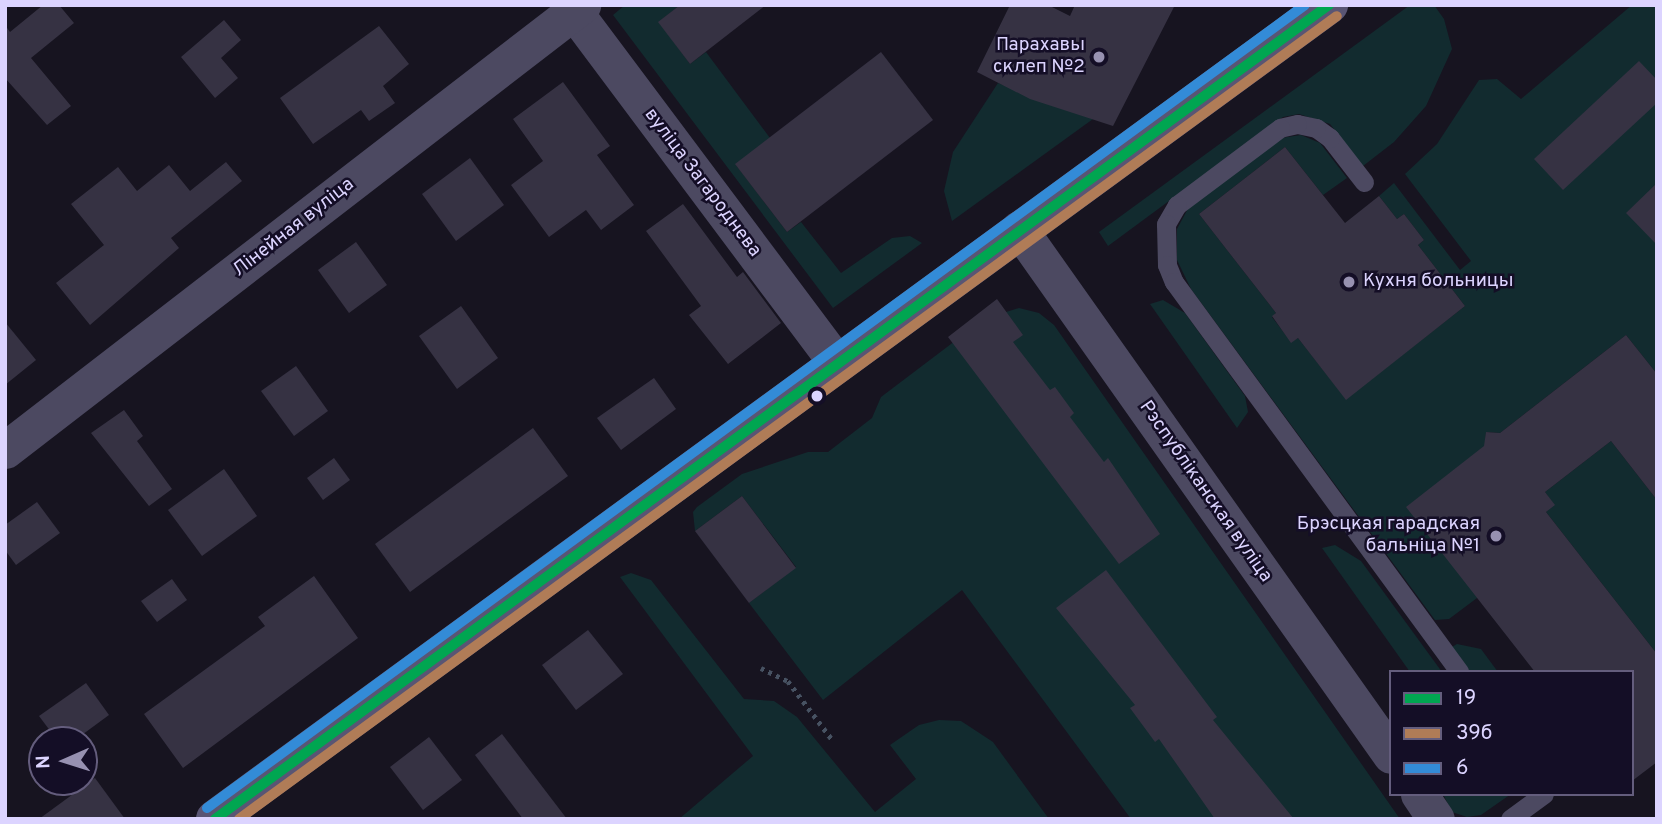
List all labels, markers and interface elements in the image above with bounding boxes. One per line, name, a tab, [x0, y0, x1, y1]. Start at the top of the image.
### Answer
place label: Парахавы склеп №2	[993, 35, 1085, 79]
marker: Парахавы склеп №2	[1091, 49, 1107, 65]
street label: вуліца Загароднева	[639, 104, 765, 262]
street label: Лінейная вуліца	[229, 174, 359, 282]
place label: Кухня больницы	[1363, 271, 1514, 293]
marker: Кухня больницы	[1341, 274, 1357, 290]
unlabelled marker	[810, 389, 824, 403]
street label: Рэспубліканская вуліца	[1134, 397, 1276, 587]
place label: Брэсцкая гарадская бальніца №1	[1297, 514, 1480, 558]
marker: Брэсцкая гарадская бальніца №1	[1486, 526, 1506, 546]
legend	[1389, 670, 1634, 796]
text: 19	[1456, 685, 1476, 712]
text: 39б	[1456, 720, 1492, 747]
north arrow	[28, 726, 98, 796]
text: N	[32, 755, 56, 769]
text: 6	[1456, 755, 1469, 782]

